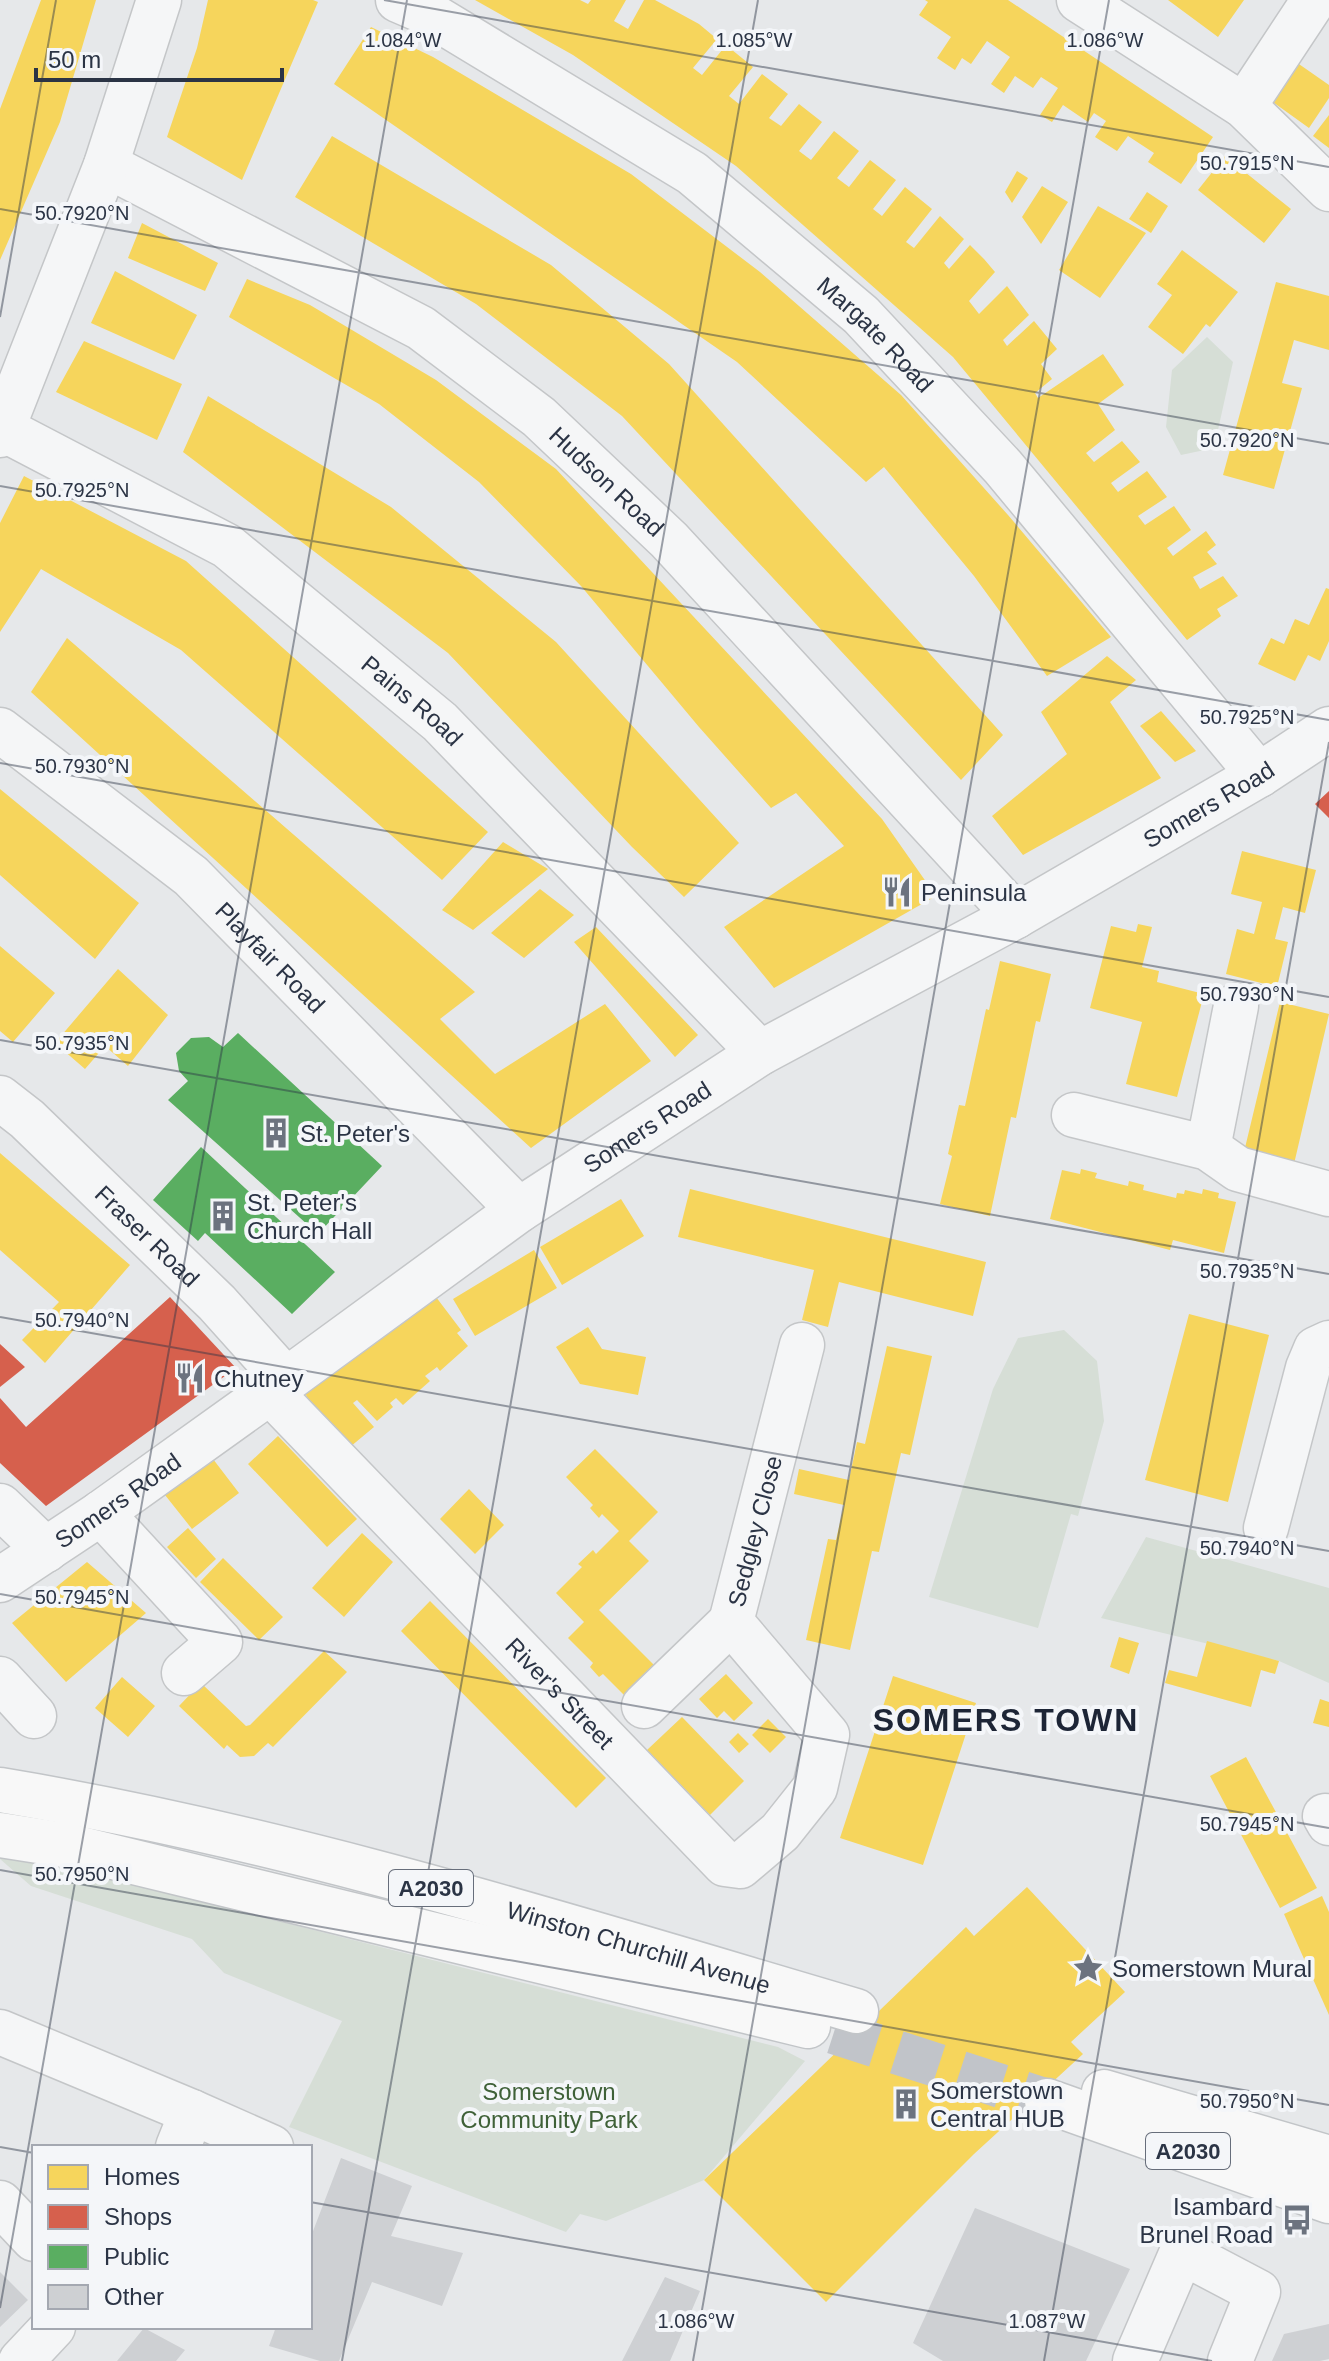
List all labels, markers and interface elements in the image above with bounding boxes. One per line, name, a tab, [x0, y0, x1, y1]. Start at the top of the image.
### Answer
text: 1.084°W	[365, 29, 442, 51]
text: 1.085°W	[716, 29, 793, 51]
text: 1.086°W	[1067, 29, 1144, 51]
scale bar	[36, 32, 282, 82]
text: 50 m	[48, 46, 101, 73]
text: 50.7915°N	[1200, 152, 1294, 174]
text: 50.7920°N	[35, 202, 129, 224]
street label: Margate Road	[812, 271, 939, 397]
street label: Hudson Road	[544, 421, 670, 542]
text: 50.7920°N	[1200, 429, 1294, 451]
text: 50.7925°N	[35, 479, 129, 501]
street label: Pains Road	[357, 650, 469, 751]
text: 50.7925°N	[1200, 706, 1294, 728]
text: 50.7930°N	[35, 755, 129, 777]
street label: Somers Road	[1138, 755, 1279, 853]
restaurant icon: Peninsula	[880, 875, 914, 909]
place label: Peninsula	[921, 879, 1027, 906]
street label: Playfair Road	[210, 896, 331, 1018]
text: 50.7930°N	[1200, 983, 1294, 1005]
text: 50.7935°N	[35, 1032, 129, 1054]
street label: Somers Road	[578, 1075, 716, 1178]
building icon: St. Peter's	[259, 1116, 293, 1150]
place label: St. Peter's	[300, 1120, 410, 1147]
street label: Fraser Road	[90, 1180, 205, 1292]
place label: St. Peter's Church Hall	[247, 1189, 372, 1244]
building icon: St. Peter's Church Hall	[206, 1199, 240, 1233]
text: 50.7935°N	[1200, 1260, 1294, 1282]
text: 50.7940°N	[35, 1309, 129, 1331]
restaurant icon: Chutney	[173, 1361, 207, 1395]
place label: Chutney	[214, 1365, 303, 1392]
street label: Somers Road	[50, 1447, 185, 1553]
street label: Sedgley Close	[722, 1453, 787, 1609]
text: 50.7940°N	[1200, 1537, 1294, 1559]
text: 50.7945°N	[35, 1586, 129, 1608]
street label: River's Street	[501, 1632, 620, 1754]
district label: SOMERS TOWN	[873, 1702, 1139, 1738]
text: 50.7945°N	[1200, 1813, 1294, 1835]
text: 50.7950°N	[35, 1863, 129, 1885]
road number: A2030	[389, 1870, 473, 1906]
street label: Winston Churchill Avenue	[504, 1896, 774, 1998]
place icon: Somerstown Mural	[1071, 1951, 1105, 1985]
place label: Somerstown Mural	[1112, 1955, 1312, 1982]
place label: Somerstown Central HUB	[930, 2077, 1065, 2132]
park label: Somerstown Community Park	[460, 2078, 639, 2133]
building icon: Somerstown Central HUB	[889, 2087, 923, 2121]
text: 50.7950°N	[1200, 2090, 1294, 2112]
road number: A2030	[1146, 2133, 1230, 2169]
legend	[32, 2145, 312, 2329]
text: Homes	[104, 2163, 180, 2190]
place label: Isambard Brunel Road	[1140, 2193, 1273, 2248]
text: Shops	[104, 2203, 172, 2230]
bus stop icon: Isambard Brunel Road	[1280, 2203, 1314, 2237]
text: Public	[104, 2243, 169, 2270]
text: Other	[104, 2283, 164, 2310]
text: 1.086°W	[658, 2310, 735, 2332]
text: 1.087°W	[1009, 2310, 1086, 2332]

